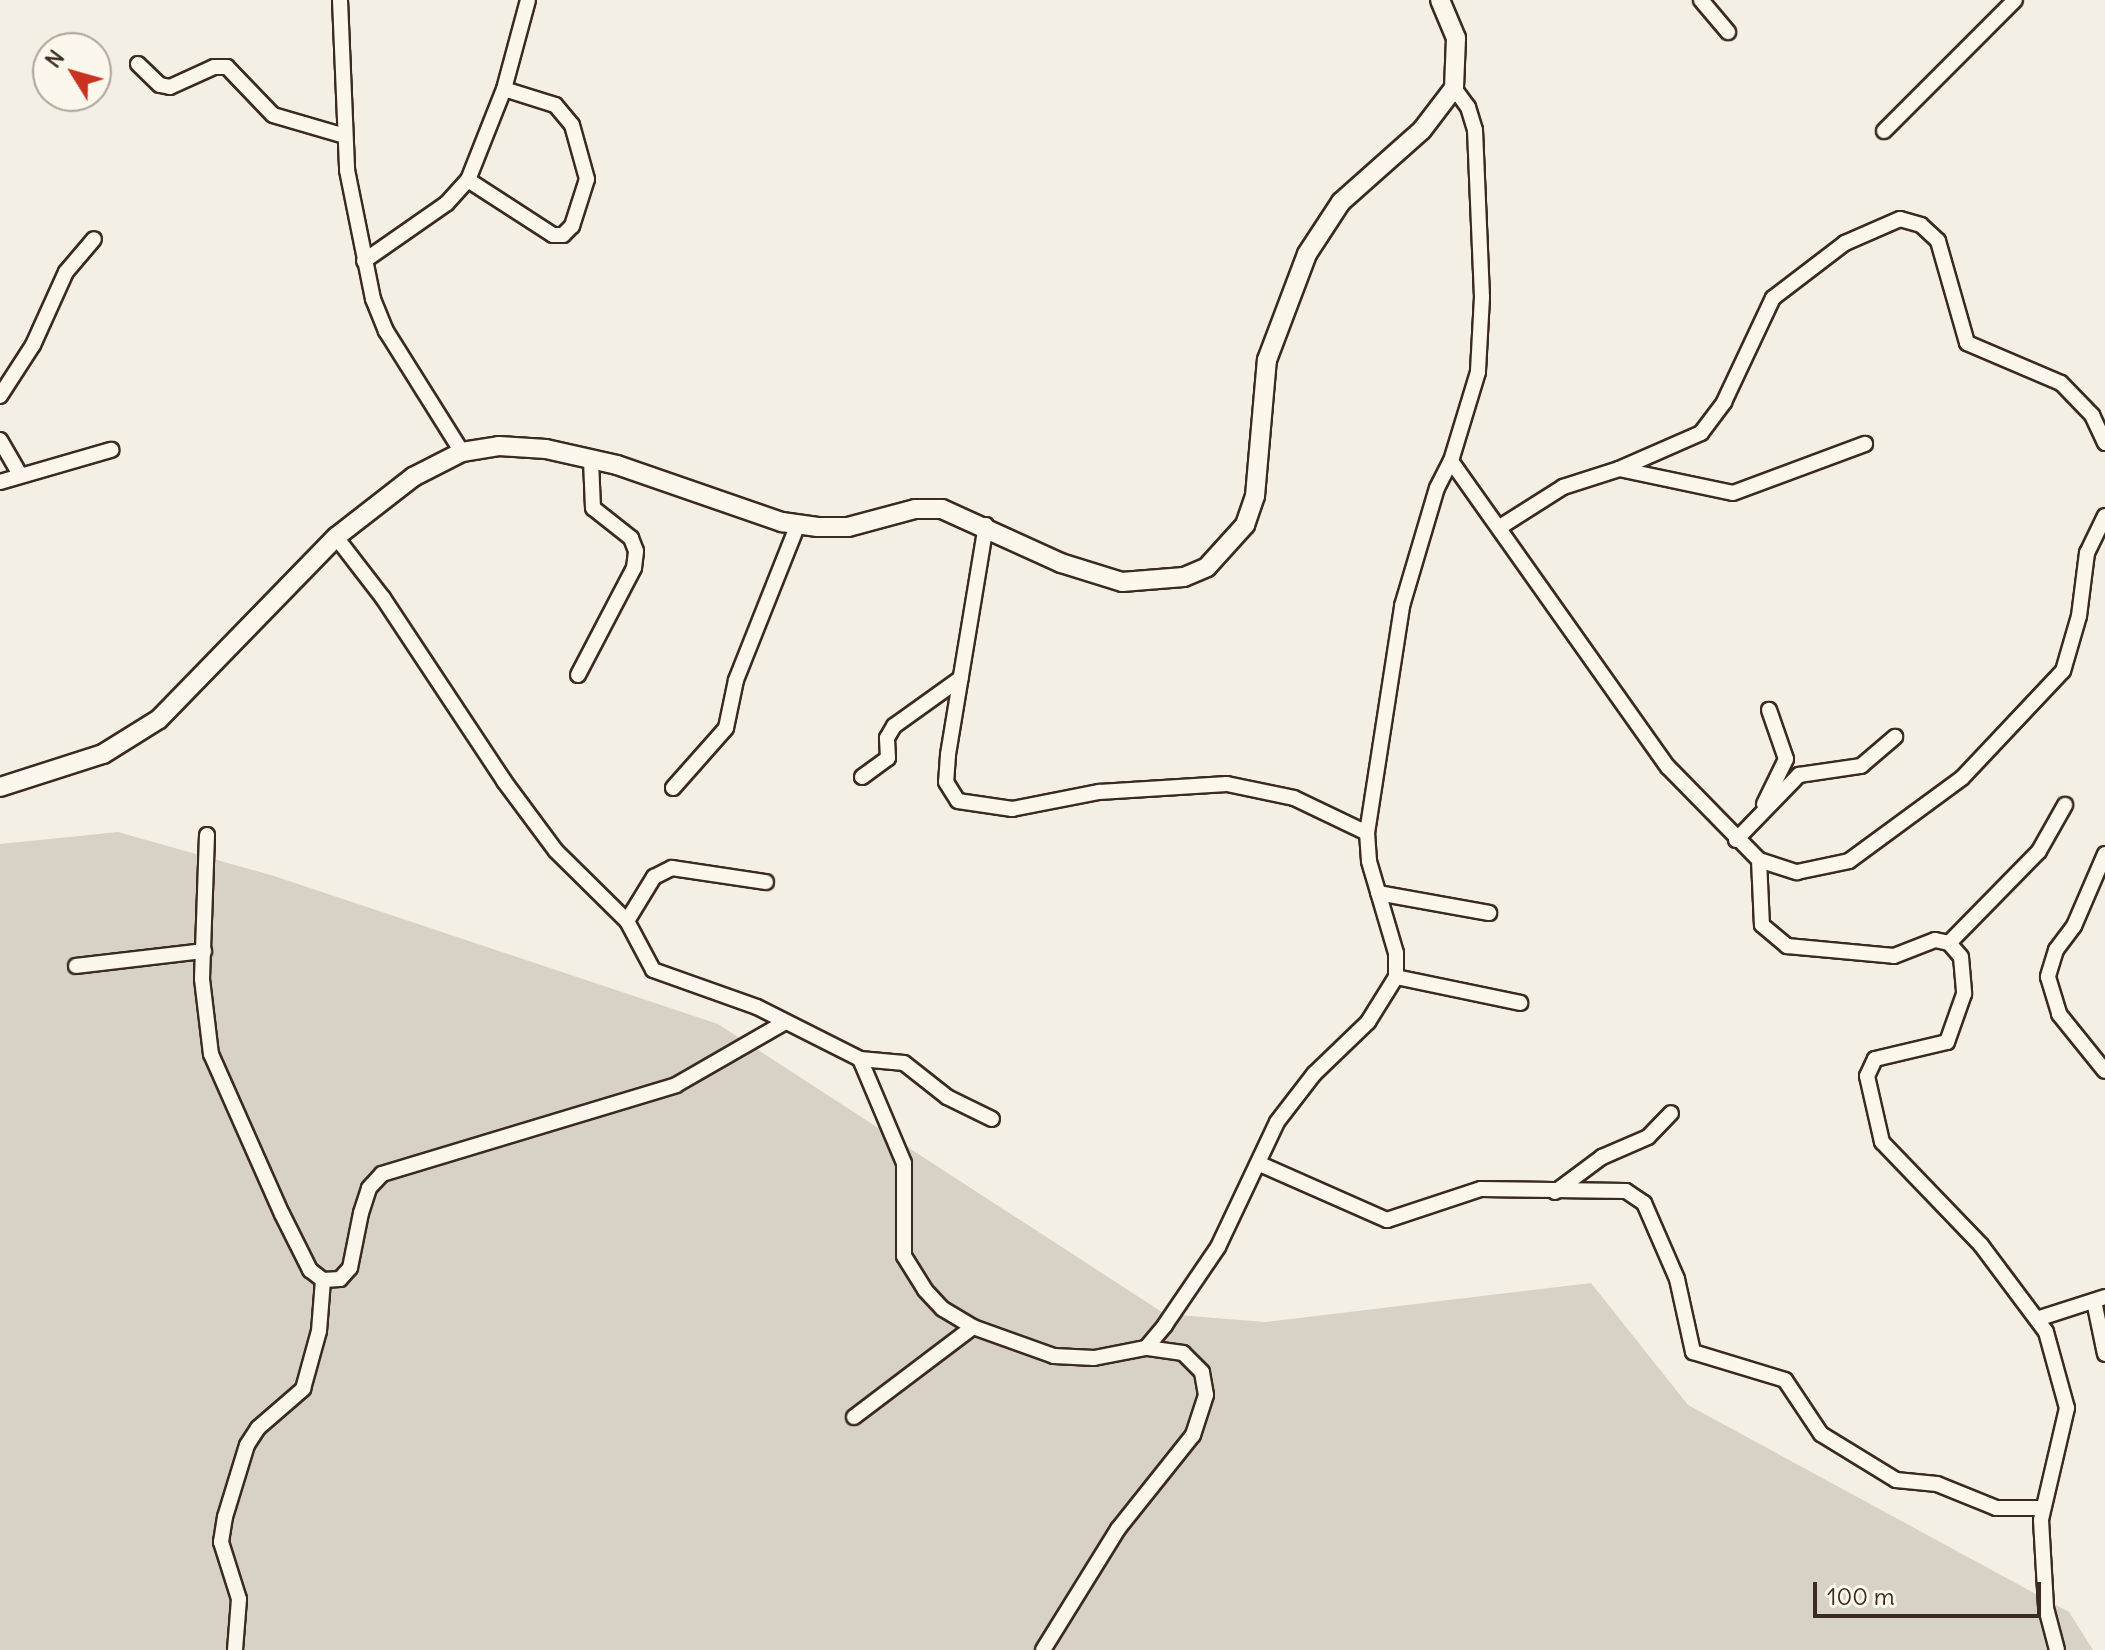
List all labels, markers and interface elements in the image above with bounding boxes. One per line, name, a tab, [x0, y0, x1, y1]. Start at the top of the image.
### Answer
north arrow	[32, 32, 112, 112]
text: N	[39, 44, 70, 73]
scale bar	[1817, 1566, 2045, 1616]
text: 100 m	[1827, 1581, 1895, 1611]

